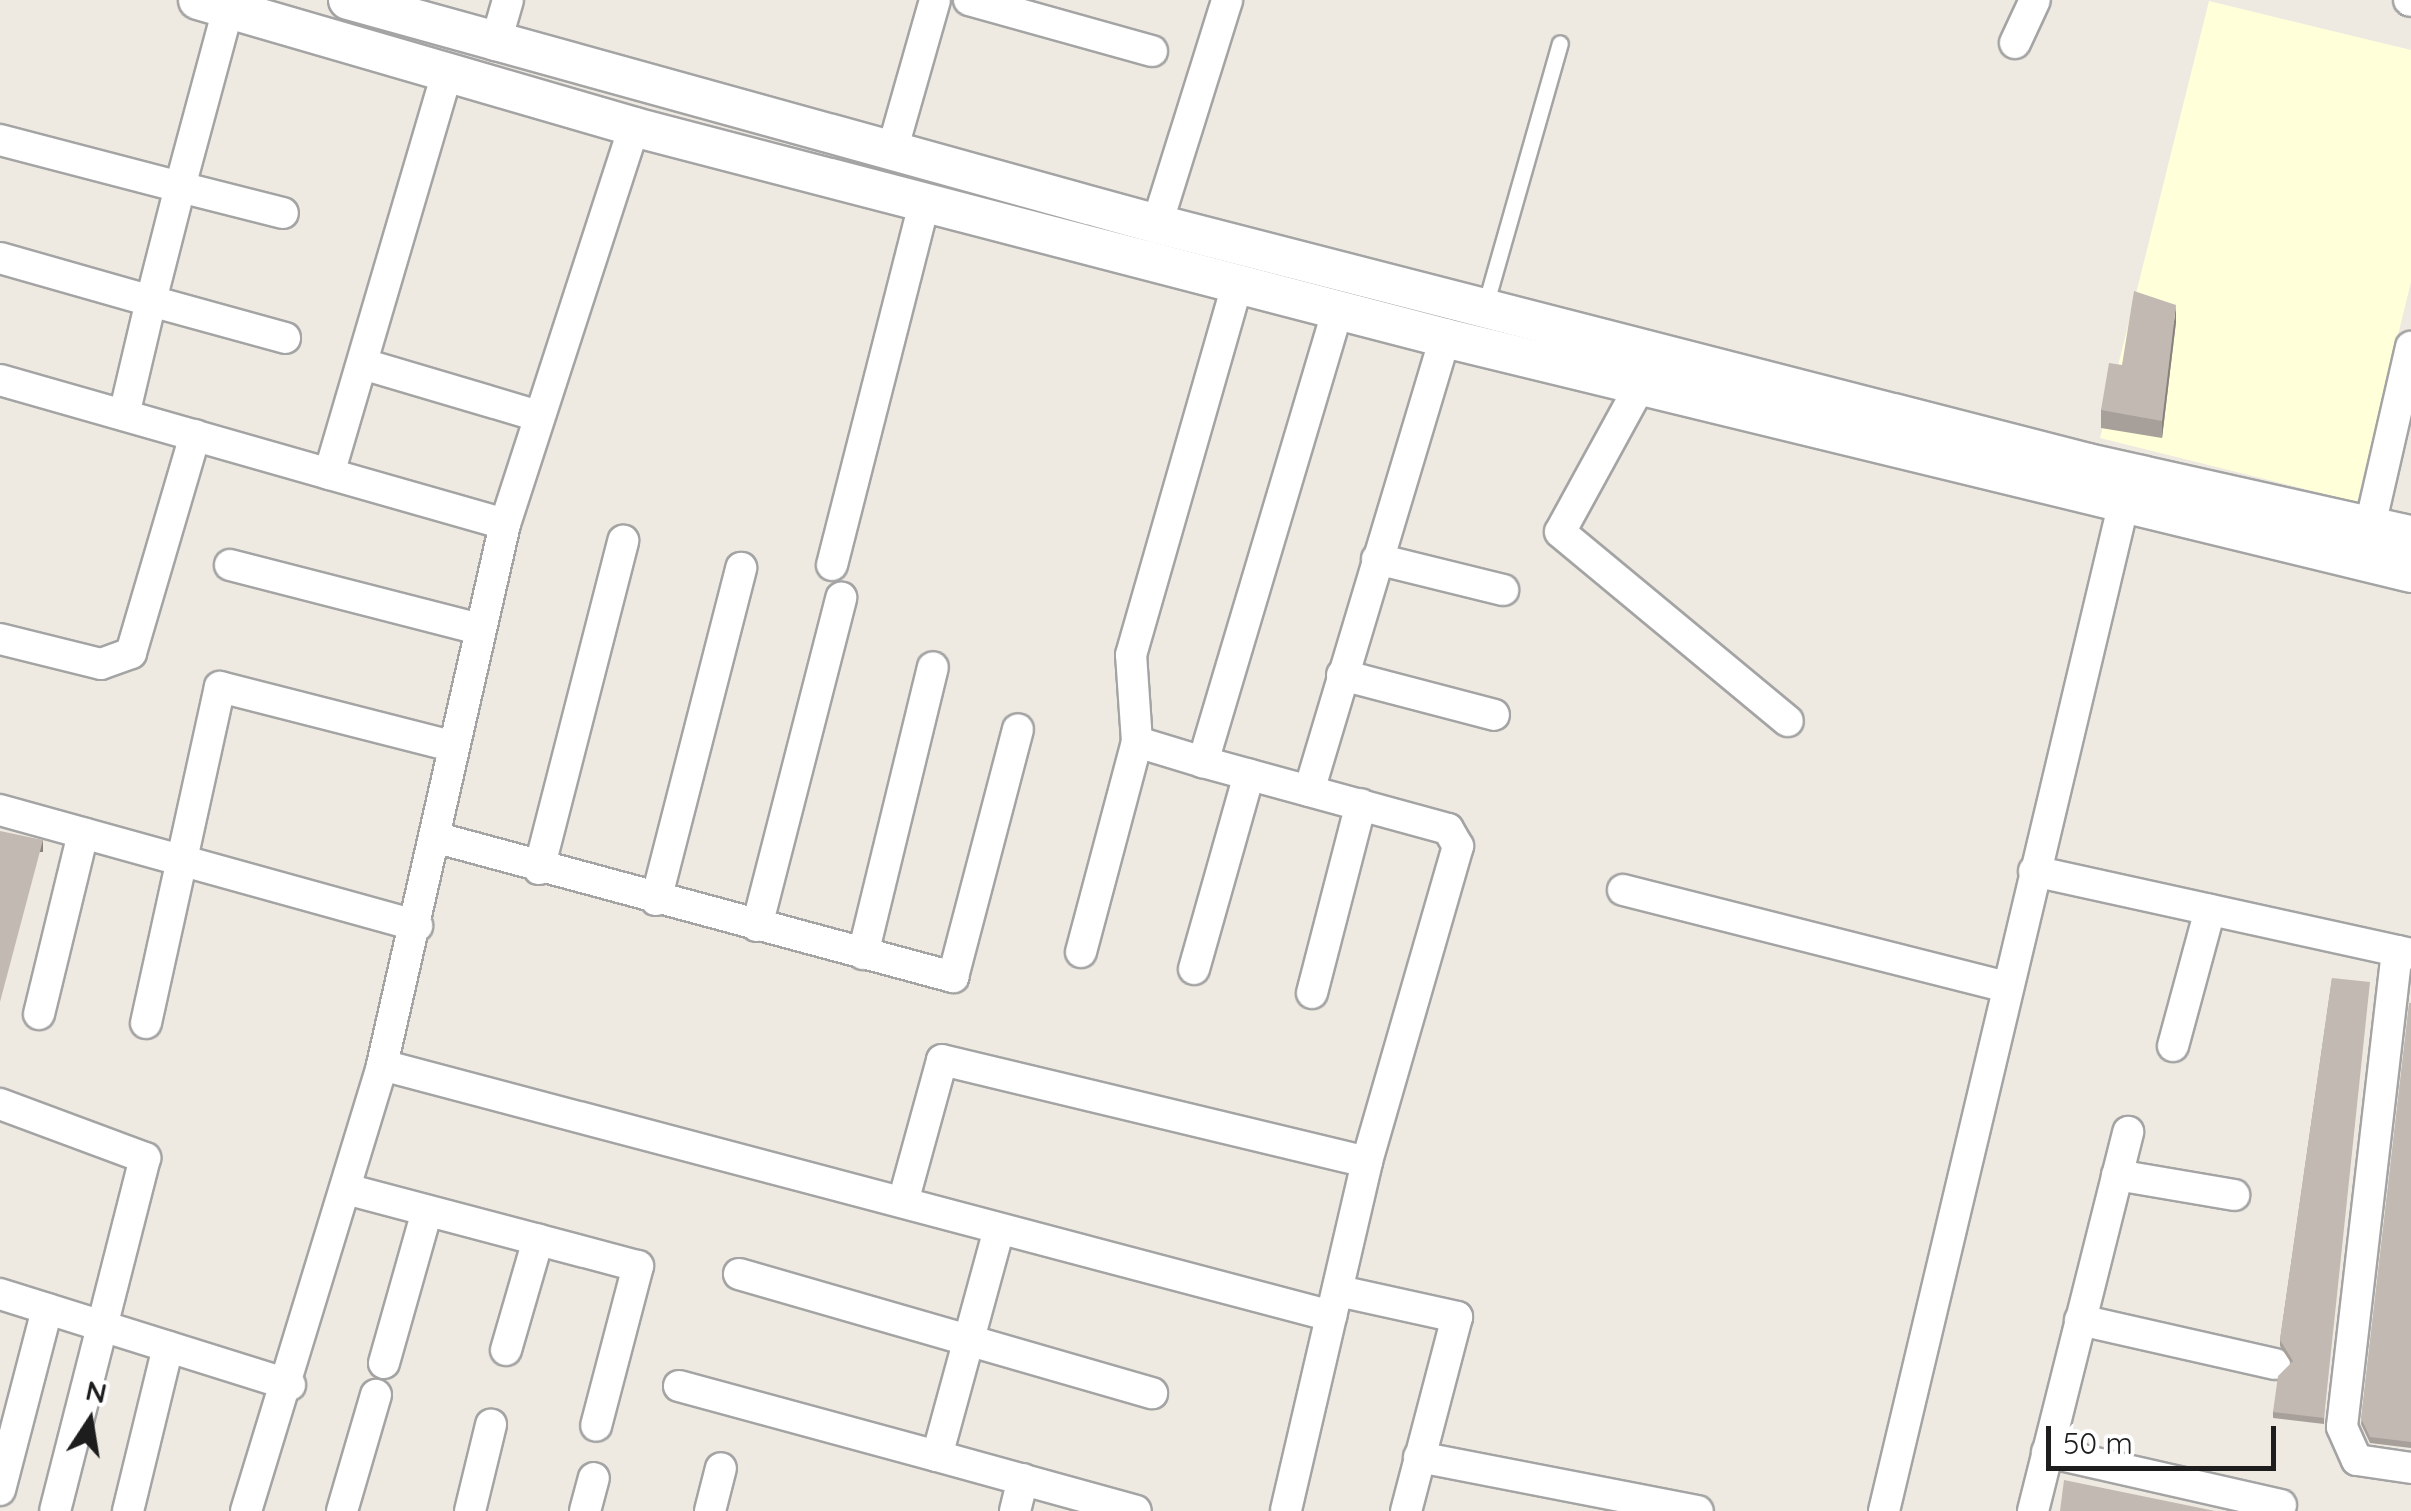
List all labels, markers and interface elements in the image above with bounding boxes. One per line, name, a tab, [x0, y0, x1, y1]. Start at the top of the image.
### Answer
north arrow	[40, 1371, 140, 1471]
text: N	[83, 1372, 110, 1410]
scale bar	[2051, 1406, 2281, 1468]
text: 50 m	[2063, 1424, 2133, 1462]

